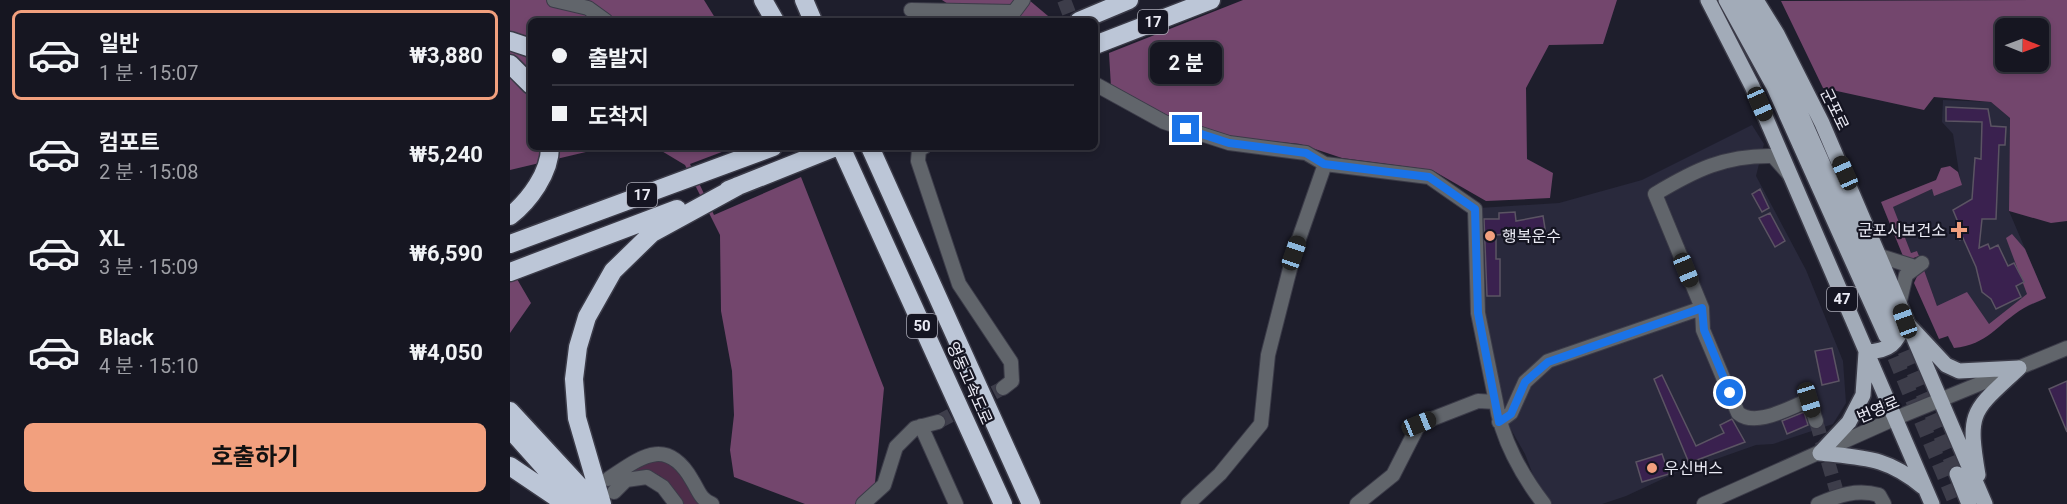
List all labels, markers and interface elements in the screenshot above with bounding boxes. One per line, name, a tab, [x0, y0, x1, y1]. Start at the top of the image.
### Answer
road number: 17	[1138, 10, 1168, 34]
north arrow	[1995, 18, 2049, 72]
map controls	[1995, 18, 2049, 72]
icon: car	[27, 28, 81, 82]
text: 일반	[99, 31, 139, 56]
callout: 2 분	[1150, 42, 1222, 84]
text: ₩3,880	[409, 43, 483, 68]
text: 출발지	[588, 46, 649, 71]
text: 2 분	[1169, 51, 1203, 75]
text: 1 분 · 15:07	[99, 61, 199, 85]
car	[1744, 84, 1776, 124]
street label: 군포로	[1816, 85, 1853, 133]
text: 도착지	[588, 104, 649, 129]
route end	[1172, 115, 1199, 142]
icon: car	[27, 127, 81, 181]
text: 컴포트	[99, 130, 160, 155]
text: ₩5,240	[409, 142, 483, 167]
car	[1829, 153, 1861, 193]
text: 2 분 · 15:08	[99, 160, 199, 184]
road number: 17	[627, 183, 657, 207]
place label: 군포시보건소	[1858, 221, 1946, 240]
marker: 군포시보건소	[1950, 221, 1968, 239]
icon: car	[27, 226, 81, 280]
text: XL	[99, 226, 125, 251]
place label: 행복운수	[1502, 227, 1561, 246]
marker: 행복운수	[1483, 229, 1497, 243]
car	[1280, 233, 1308, 273]
text: ₩6,590	[409, 241, 483, 266]
car	[1671, 250, 1701, 290]
text: 3 분 · 15:09	[99, 255, 199, 279]
road number: 47	[1827, 287, 1857, 311]
car	[1890, 301, 1920, 341]
road number: 50	[907, 314, 937, 338]
icon: car	[27, 325, 81, 379]
text: Black	[99, 325, 154, 350]
street label: 영동고속도로	[943, 339, 996, 428]
text: ₩4,050	[409, 340, 483, 365]
text: 4 분 · 15:10	[99, 354, 199, 378]
route start	[1716, 379, 1743, 406]
car	[1795, 380, 1823, 420]
street label: 번영로	[1854, 392, 1902, 427]
car	[1399, 409, 1439, 439]
button: 호출하기	[24, 423, 486, 492]
place label: 우신버스	[1664, 459, 1723, 478]
marker: 우신버스	[1645, 461, 1659, 475]

